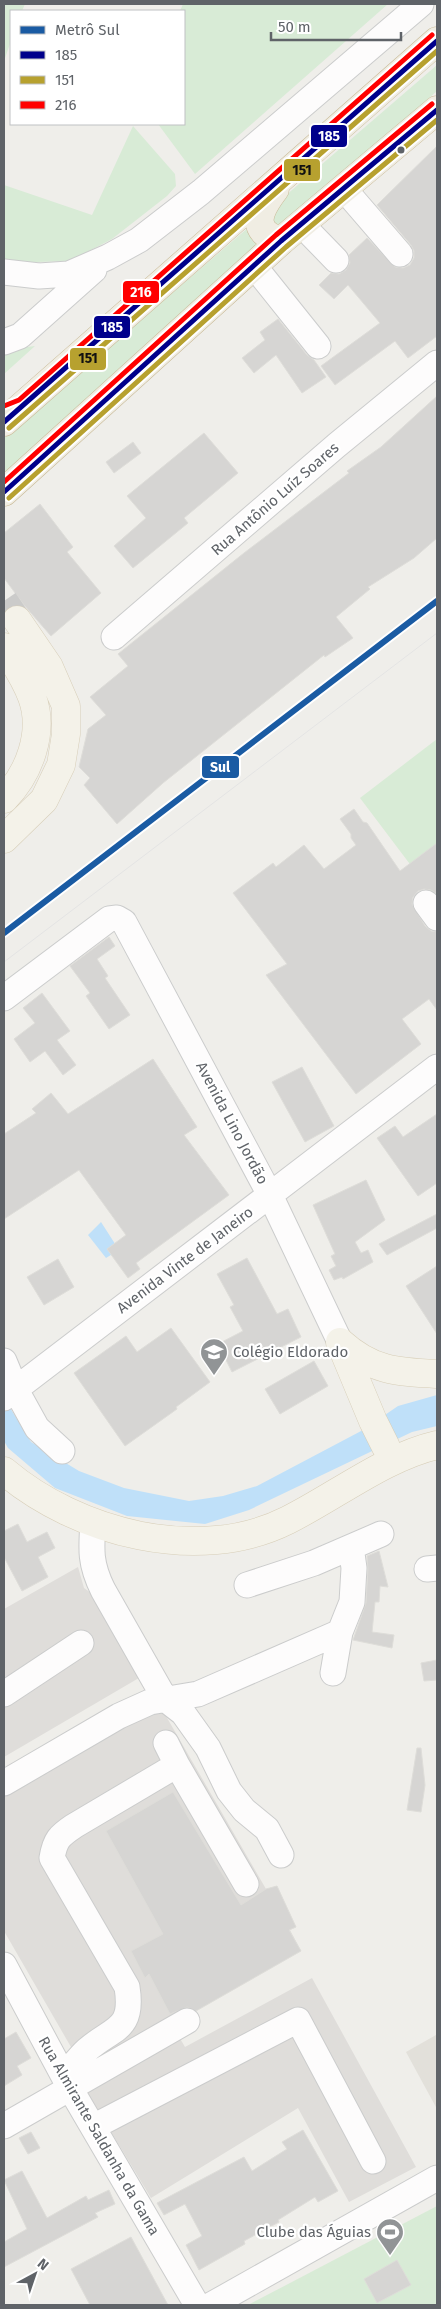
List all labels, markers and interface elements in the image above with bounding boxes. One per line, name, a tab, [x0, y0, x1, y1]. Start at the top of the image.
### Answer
legend	[10, 10, 185, 125]
scale bar	[271, 10, 401, 42]
text: 50 m	[278, 18, 311, 36]
text: Metrô Sul	[55, 21, 120, 39]
text: 185	[55, 46, 77, 64]
text: 151	[55, 71, 75, 89]
text: 216	[55, 96, 77, 114]
line badge: 185	[310, 124, 348, 148]
text: 185	[318, 128, 341, 145]
unlabelled marker	[396, 145, 406, 155]
line badge: 151	[283, 158, 321, 182]
text: 151	[292, 162, 312, 179]
line badge: 216	[122, 280, 160, 304]
text: 216	[130, 284, 152, 301]
line badge: 185	[93, 315, 131, 339]
text: 185	[101, 319, 124, 336]
line badge: 151	[69, 347, 107, 371]
text: 151	[78, 350, 98, 367]
street label: Rua Antônio Luíz Soares	[207, 439, 343, 559]
line badge: Sul	[201, 755, 240, 779]
text: Sul	[210, 759, 231, 776]
street label: Avenida Lino Jordão	[192, 1059, 272, 1187]
street label: Avenida Vinte de Janeiro	[113, 1203, 257, 1317]
school or university icon: Colégio Eldorado	[199, 1337, 229, 1376]
place label: Colégio Eldorado	[233, 1343, 348, 1361]
street label: Rua Almirante Saldanha da Gama	[35, 2033, 163, 2239]
sports icon: Clube das Águias	[375, 2217, 405, 2256]
place label: Clube das Águias	[256, 2223, 371, 2241]
north arrow	[10, 2249, 60, 2299]
text: N	[34, 2255, 52, 2274]

